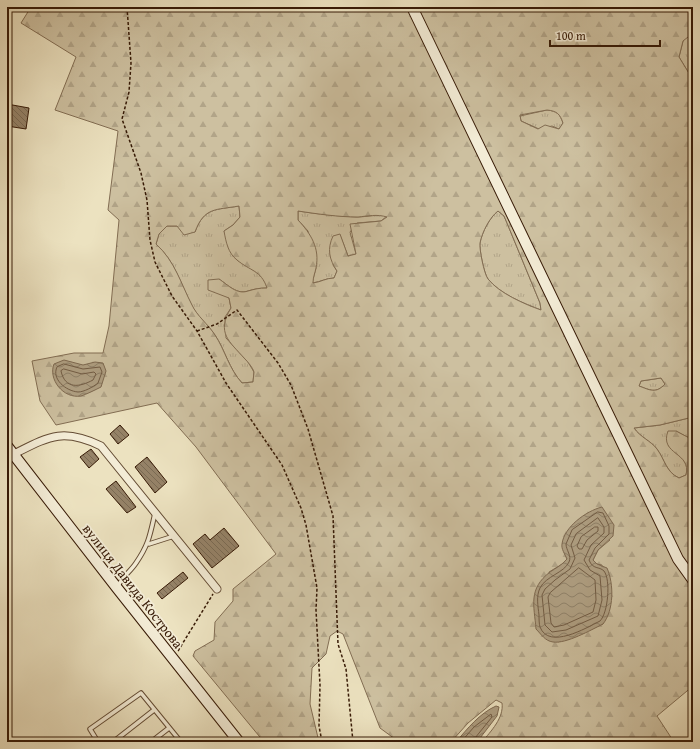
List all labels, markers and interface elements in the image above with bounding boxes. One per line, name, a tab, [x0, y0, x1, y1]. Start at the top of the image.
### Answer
scale bar	[550, 22, 660, 48]
text: 100 m	[556, 27, 586, 44]
street label: вулиця Давида Кострова	[78, 519, 188, 653]

